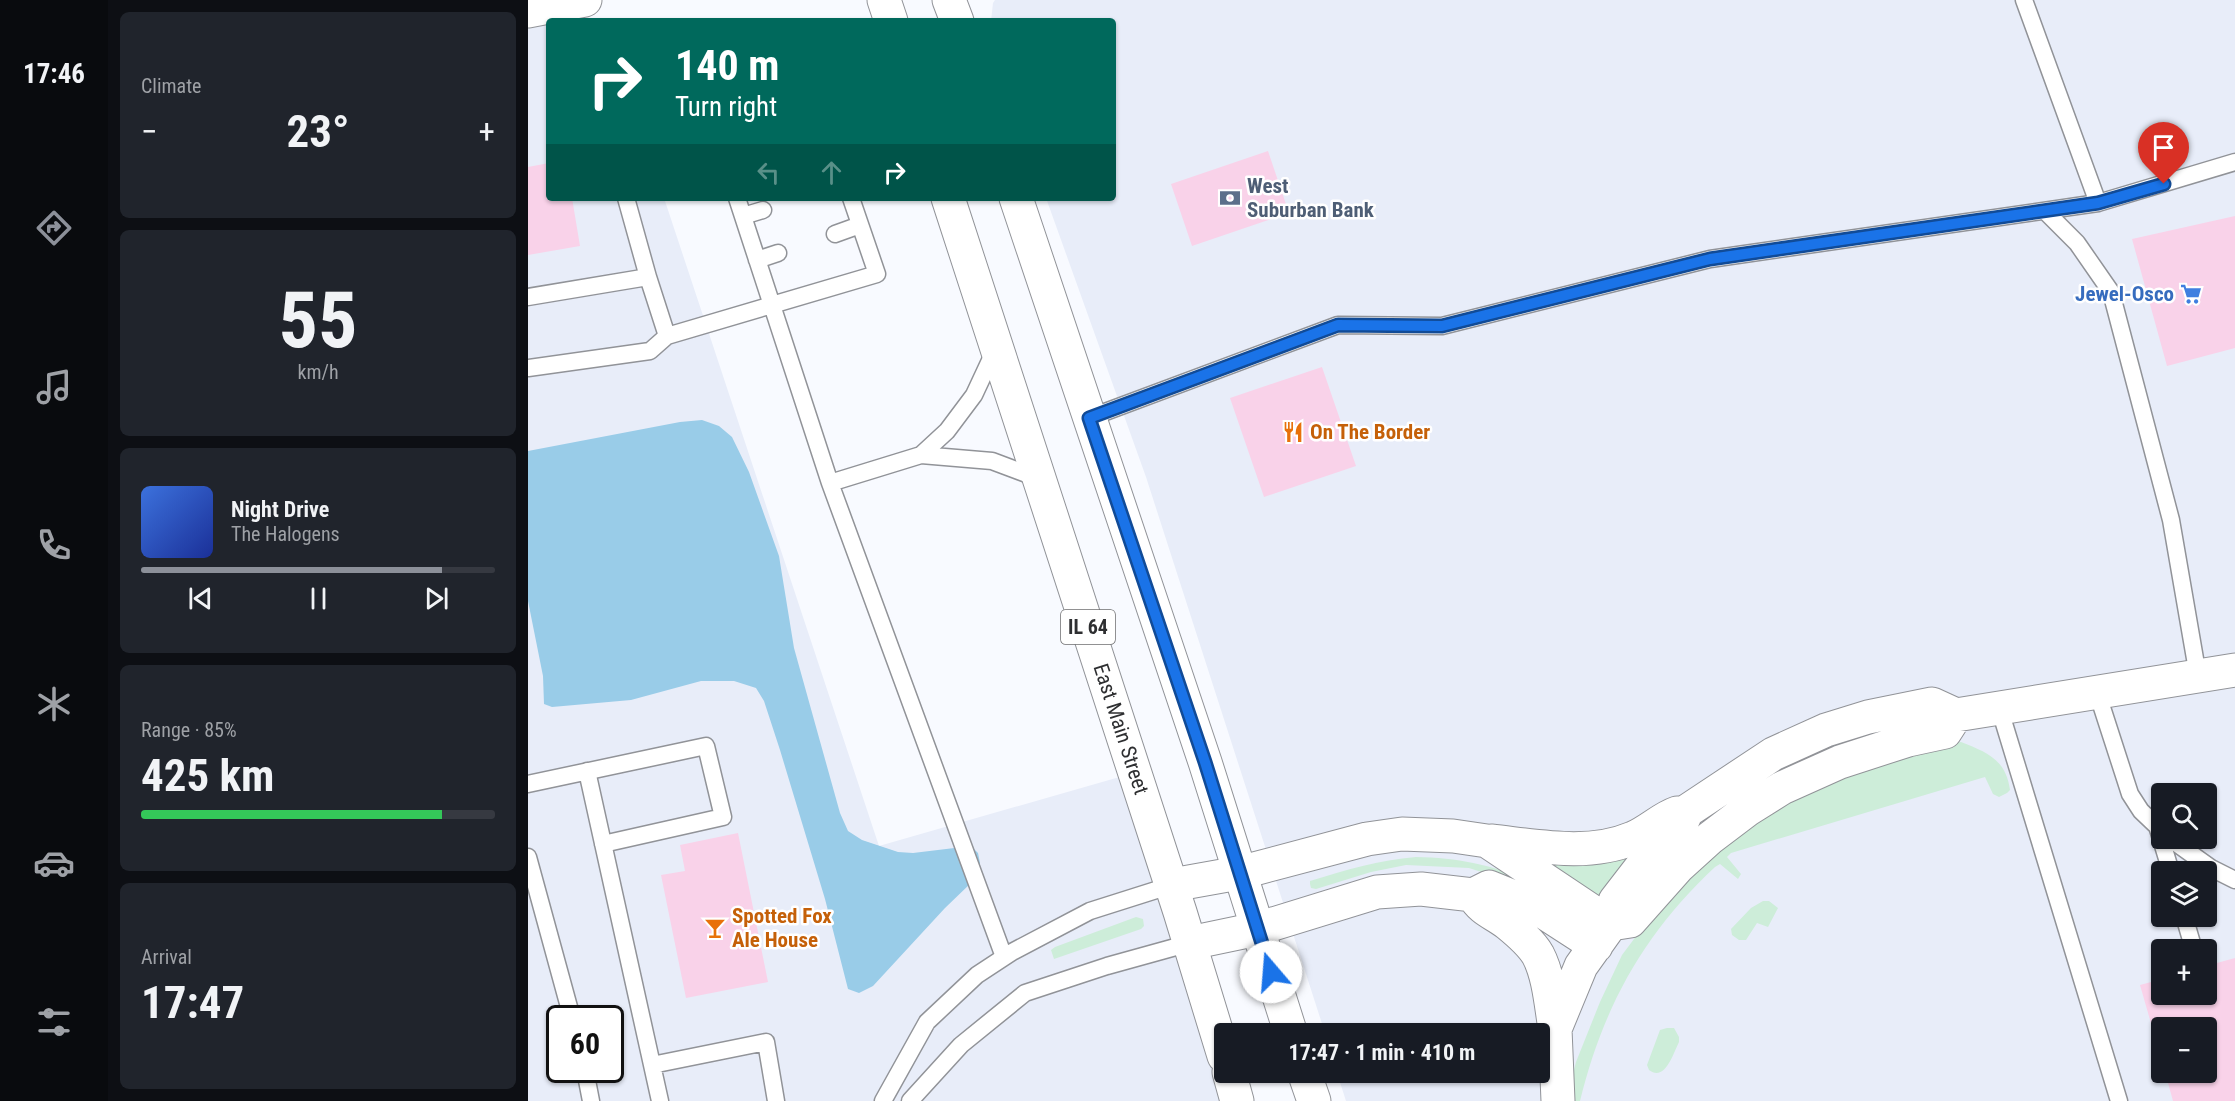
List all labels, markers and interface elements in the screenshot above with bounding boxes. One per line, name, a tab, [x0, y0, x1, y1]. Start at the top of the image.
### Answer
text: 140 m	[675, 41, 780, 90]
icon: right	[576, 42, 654, 120]
text: 17:46	[23, 58, 85, 90]
text: Climate	[141, 74, 201, 98]
text: Turn right	[675, 91, 777, 123]
text: 23°	[287, 105, 350, 158]
text: −	[141, 112, 158, 151]
text: +	[479, 112, 495, 151]
pin	[2138, 122, 2189, 184]
icon: arrive	[2147, 131, 2180, 164]
icon: left	[752, 156, 785, 189]
icon: ahead	[815, 156, 848, 189]
icon: right	[878, 156, 911, 189]
place label: West Suburban Bank	[1247, 174, 1375, 222]
bank icon: West Suburban Bank	[1218, 186, 1242, 210]
icon: directions	[33, 207, 75, 249]
text: 55	[279, 275, 357, 366]
place label: Jewel-Osco	[2075, 282, 2174, 306]
supermarket icon: Jewel-Osco	[2179, 282, 2203, 306]
text: km/h	[297, 360, 339, 384]
icon: music	[33, 366, 75, 408]
restaurant icon: On The Border	[1281, 420, 1305, 444]
place label: On The Border	[1310, 420, 1430, 444]
text: Night Drive	[231, 497, 329, 522]
text: The Halogens	[231, 522, 340, 546]
icon: phone	[33, 524, 75, 566]
icon: previous	[184, 582, 217, 615]
icon: pause	[302, 582, 335, 615]
icon: next	[420, 582, 453, 615]
road number: IL 64	[1061, 610, 1115, 644]
street label: East Main Street	[1089, 661, 1153, 797]
icon: climate	[33, 683, 75, 725]
text: Range · 85%	[141, 718, 237, 742]
text: 425 km	[141, 749, 274, 802]
map controls	[2151, 783, 2217, 1083]
button: search	[2151, 783, 2217, 849]
icon: car	[33, 842, 75, 884]
button: layers	[2151, 861, 2217, 927]
place label: Spotted Fox Ale House	[732, 904, 832, 952]
bar icon: Spotted Fox Ale House	[703, 916, 727, 940]
button: +	[2151, 939, 2217, 1005]
position arrow	[1239, 940, 1303, 1004]
text: Arrival	[141, 945, 192, 969]
text: 17:47	[141, 976, 244, 1029]
icon: filters	[33, 1001, 75, 1043]
speed limit sign: 60	[546, 1005, 624, 1083]
button: −	[2151, 1017, 2217, 1083]
text: 17:47 · 1 min · 410 m	[1289, 1040, 1475, 1065]

